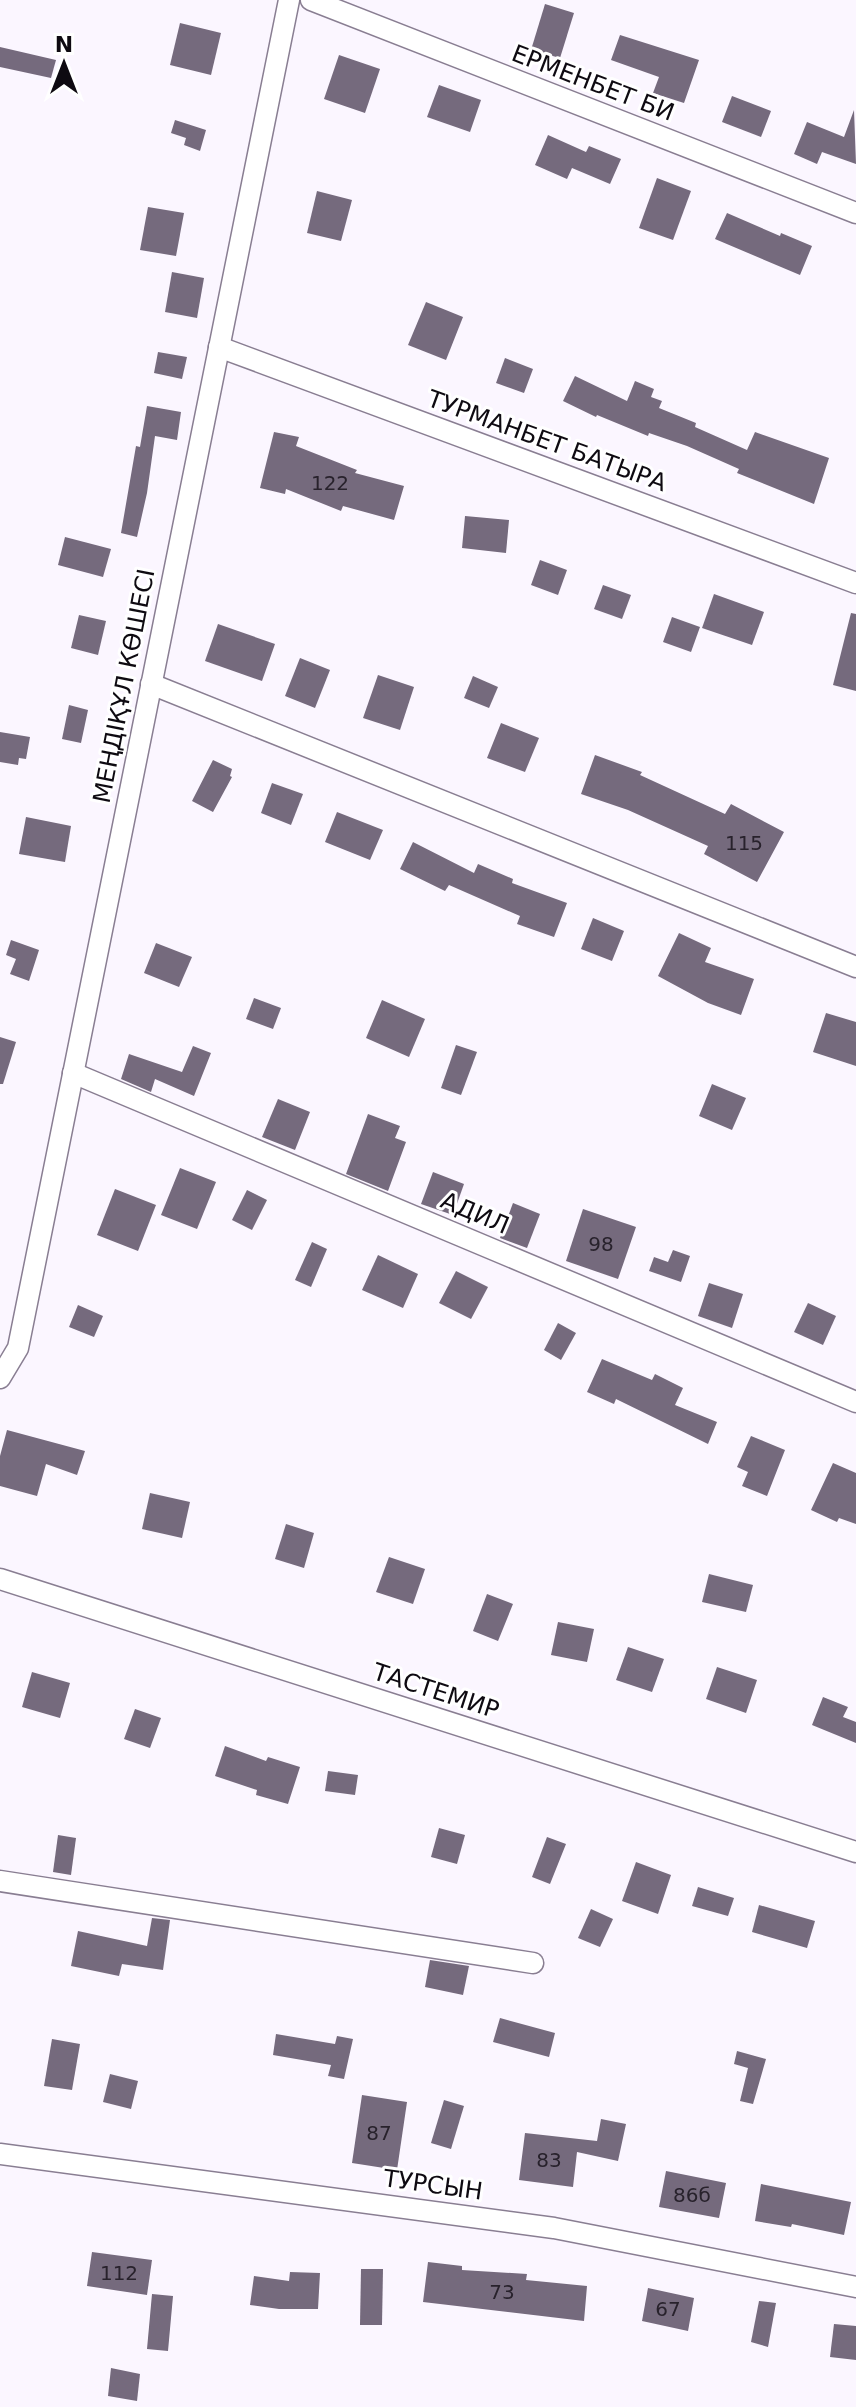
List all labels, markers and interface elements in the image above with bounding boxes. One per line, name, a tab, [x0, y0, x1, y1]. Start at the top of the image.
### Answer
north arrow	[24, 24, 104, 104]
text: N	[55, 32, 73, 57]
street label: ЕРМЕНБЕТ БИ	[508, 39, 678, 127]
street label: ТУРМАНБЕТ БАТЫРА	[423, 384, 671, 498]
house number: 122	[311, 471, 349, 495]
street label: МЕҢДІҚҰЛ КӨШЕСІ	[88, 567, 160, 805]
house number: 115	[725, 831, 763, 855]
street label: АДИЛ	[437, 1186, 513, 1240]
house number: 98	[588, 1232, 614, 1256]
street label: ТАСТЕМИР	[369, 1657, 503, 1725]
house number: 87	[366, 2121, 392, 2145]
house number: 83	[536, 2148, 562, 2172]
street label: ТУРСЫН	[381, 2164, 484, 2206]
house number: 86б	[673, 2183, 711, 2207]
house number: 112	[100, 2261, 138, 2285]
house number: 73	[489, 2280, 515, 2304]
house number: 67	[655, 2297, 681, 2321]

